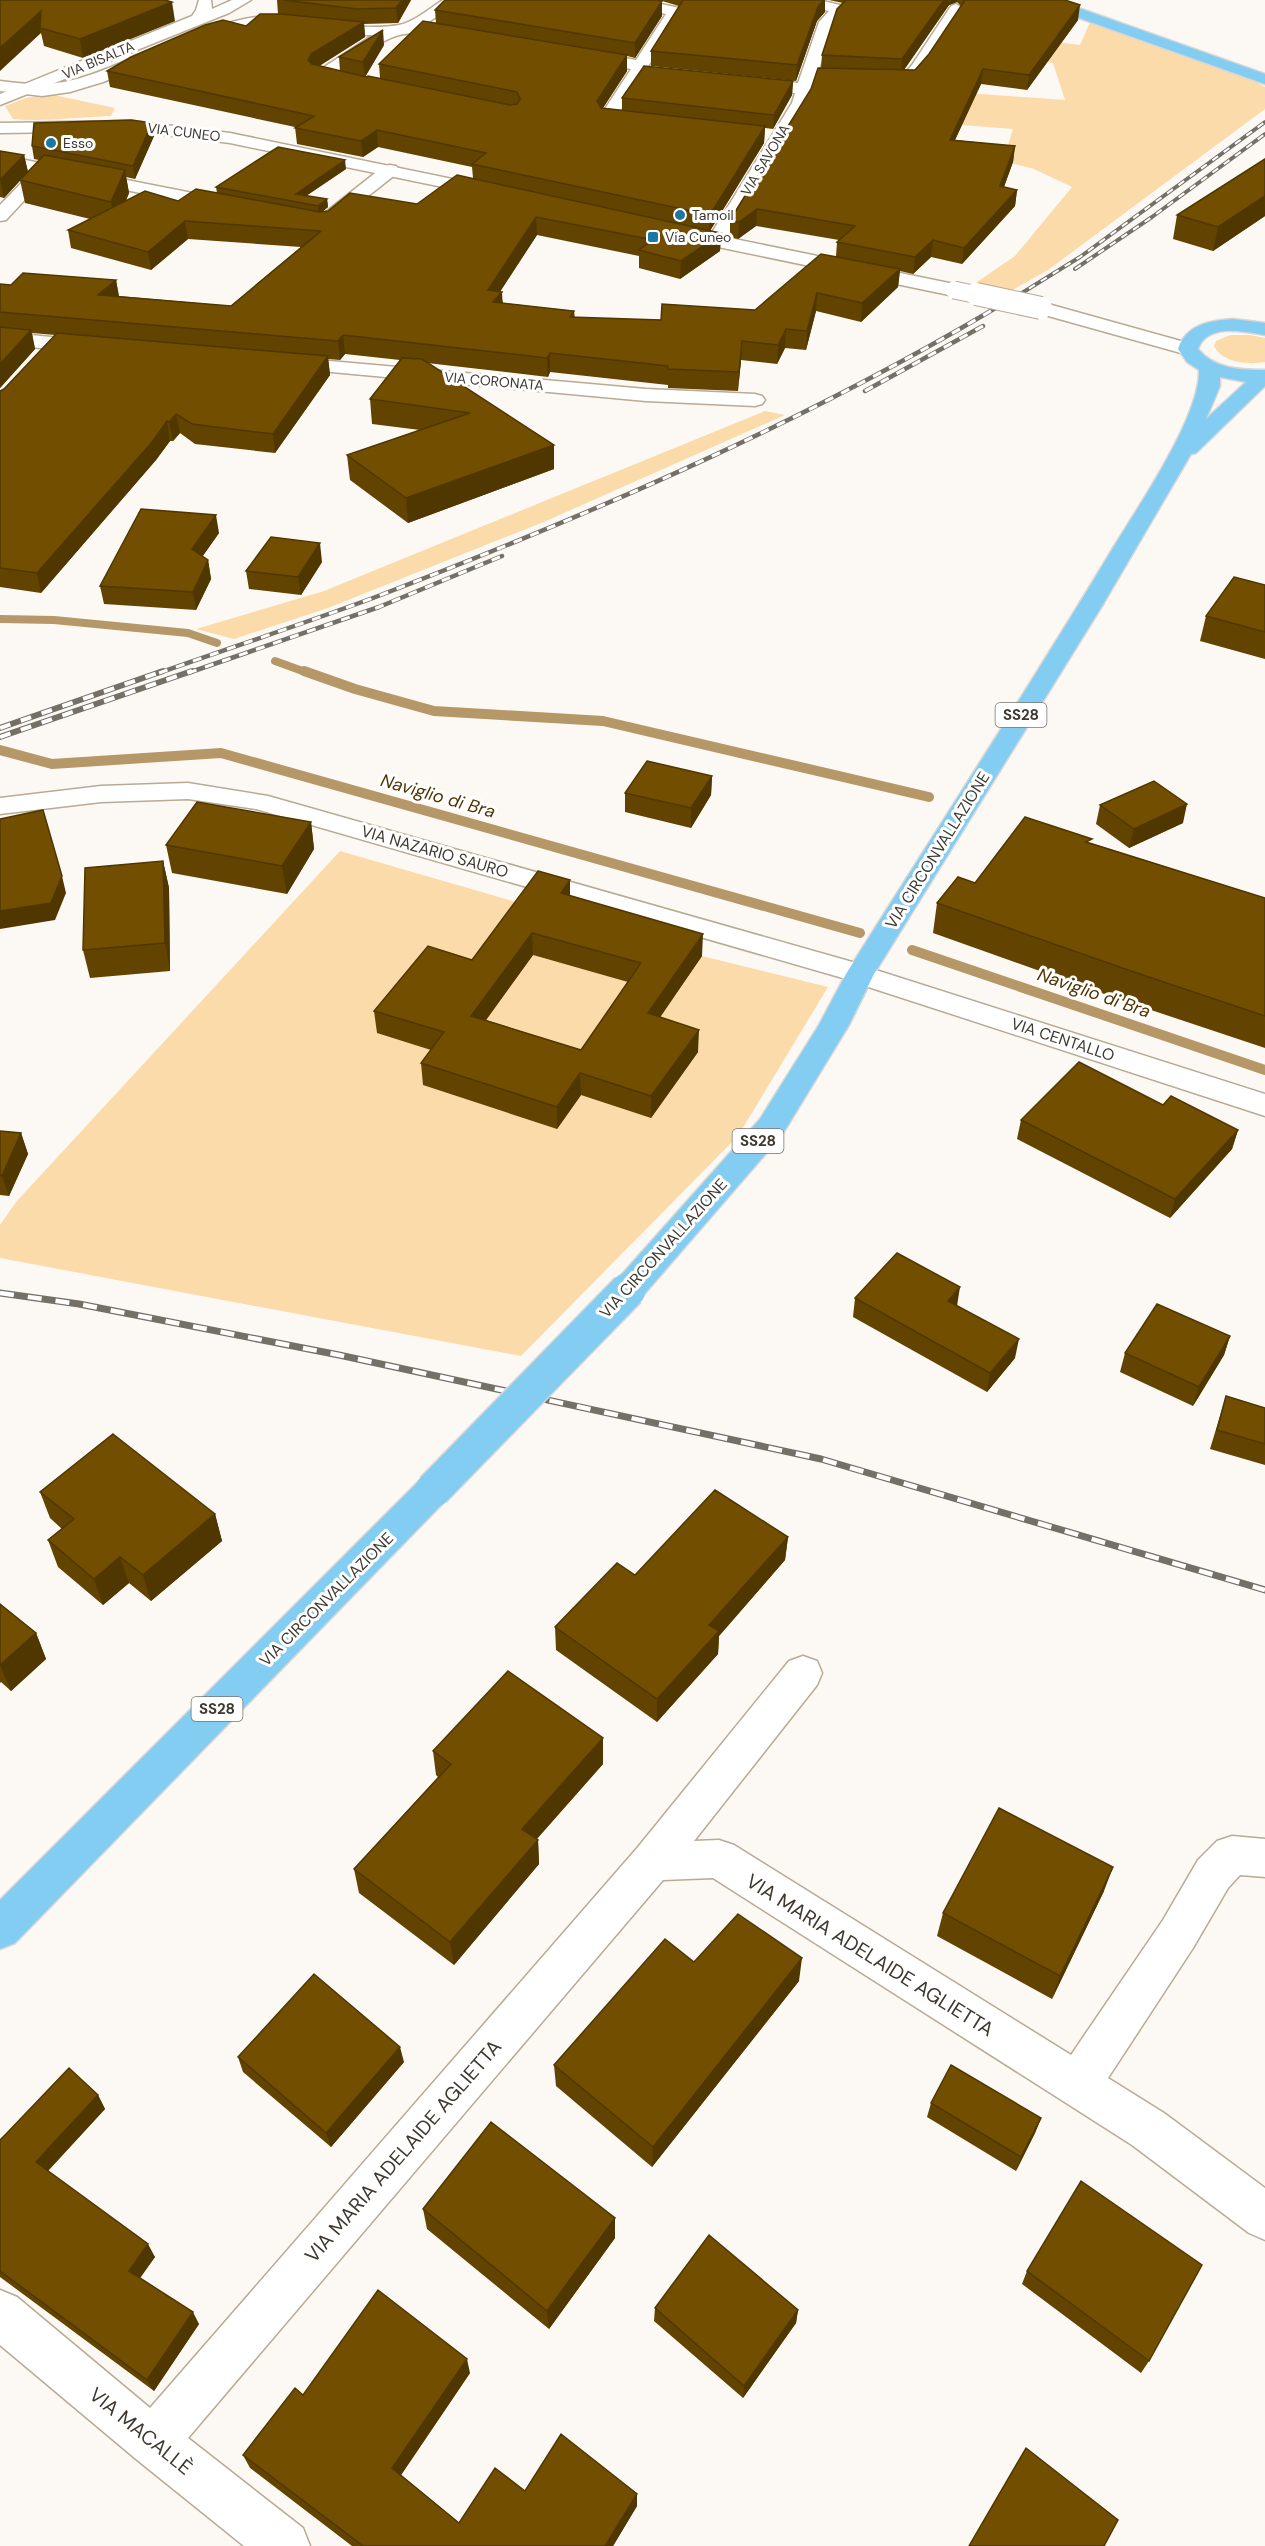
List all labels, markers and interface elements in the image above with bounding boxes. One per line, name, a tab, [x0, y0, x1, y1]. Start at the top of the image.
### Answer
street label: VIA BISALTA	[59, 37, 137, 83]
street label: VIA CUNEO	[147, 119, 222, 145]
street label: VIA SAVONA	[737, 121, 793, 199]
place label: Esso	[63, 134, 93, 152]
marker: Esso	[44, 136, 58, 150]
place label: Tamoil	[692, 206, 734, 224]
marker: Tamoil	[673, 208, 687, 222]
place label: Via Cuneo	[665, 228, 731, 246]
marker: Via Cuneo	[646, 230, 660, 244]
street label: VIA CORONATA	[444, 368, 544, 394]
road number: SS28	[996, 703, 1046, 727]
water label: Naviglio di Bra	[378, 768, 498, 824]
street label: VIA CIRCONVALLAZIONE	[881, 768, 994, 933]
street label: VIA NAZARIO SAURO	[359, 820, 511, 883]
water label: Naviglio di Bra	[1034, 962, 1154, 1024]
street label: VIA CENTALLO	[1009, 1013, 1117, 1066]
road number: SS28	[732, 1129, 783, 1153]
street label: VIA CIRCONVALLAZIONE	[595, 1174, 732, 1323]
street label: VIA CIRCONVALLAZIONE	[255, 1528, 398, 1671]
road number: SS28	[192, 1697, 242, 1721]
street label: VIA MARIA ADELAIDE AGLIETTA	[741, 1868, 999, 2042]
street label: VIA MARIA ADELAIDE AGLIETTA	[299, 2034, 507, 2268]
street label: VIA MACALLÈ	[84, 2381, 198, 2481]

